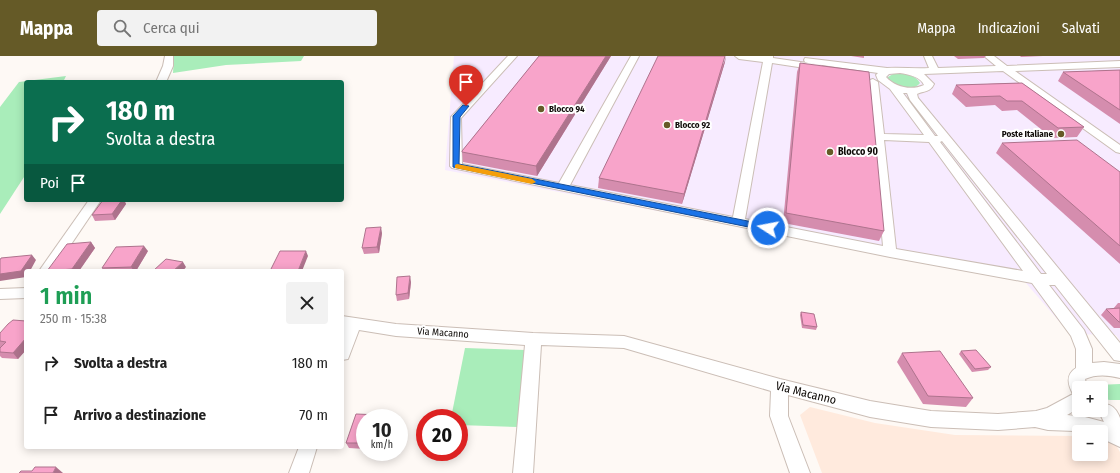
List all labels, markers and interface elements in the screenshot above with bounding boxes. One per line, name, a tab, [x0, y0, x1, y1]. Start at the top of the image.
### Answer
search box	[97, 10, 377, 46]
text: Mappa	[20, 17, 73, 40]
icon: search	[111, 17, 133, 39]
text: Cerca qui	[143, 19, 199, 37]
text: Mappa	[917, 20, 956, 37]
text: Indicazioni	[978, 20, 1040, 37]
text: Salvati	[1062, 20, 1100, 37]
pin	[449, 65, 483, 106]
icon: arrive	[455, 71, 477, 93]
text: 180 m	[106, 94, 175, 127]
icon: right	[40, 96, 92, 148]
marker: Blocco 94	[536, 104, 546, 114]
place label: Blocco 94	[549, 104, 585, 114]
marker: Blocco 92	[662, 120, 672, 130]
place label: Blocco 92	[675, 120, 710, 130]
text: Svolta a destra	[106, 128, 215, 150]
place label: Poste Italiane	[1002, 129, 1053, 139]
marker: Poste Italiane	[1056, 129, 1066, 139]
place label: Blocco 90	[838, 146, 879, 158]
marker: Blocco 90	[825, 147, 835, 157]
icon: arrive	[67, 172, 89, 194]
text: Poi	[40, 174, 59, 192]
position arrow	[747, 207, 789, 249]
text: 1 min	[40, 282, 92, 310]
button: close	[286, 282, 328, 324]
text: 250 m · 15:38	[40, 311, 107, 326]
street label: Via Macanno	[417, 325, 469, 341]
icon: right	[40, 352, 62, 374]
text: Svolta a destra	[74, 354, 167, 372]
text: 180 m	[292, 354, 328, 372]
street label: Via Macanno	[774, 379, 838, 407]
map controls	[1072, 381, 1108, 461]
button: +	[1072, 381, 1108, 417]
icon: arrive	[40, 404, 62, 426]
text: Arrivo a destinazione	[74, 406, 206, 424]
text: 70 m	[299, 406, 328, 424]
speed limit sign: 20	[416, 409, 468, 461]
text: 10	[372, 418, 392, 442]
button: −	[1072, 425, 1108, 461]
text: km/h	[371, 439, 393, 451]

